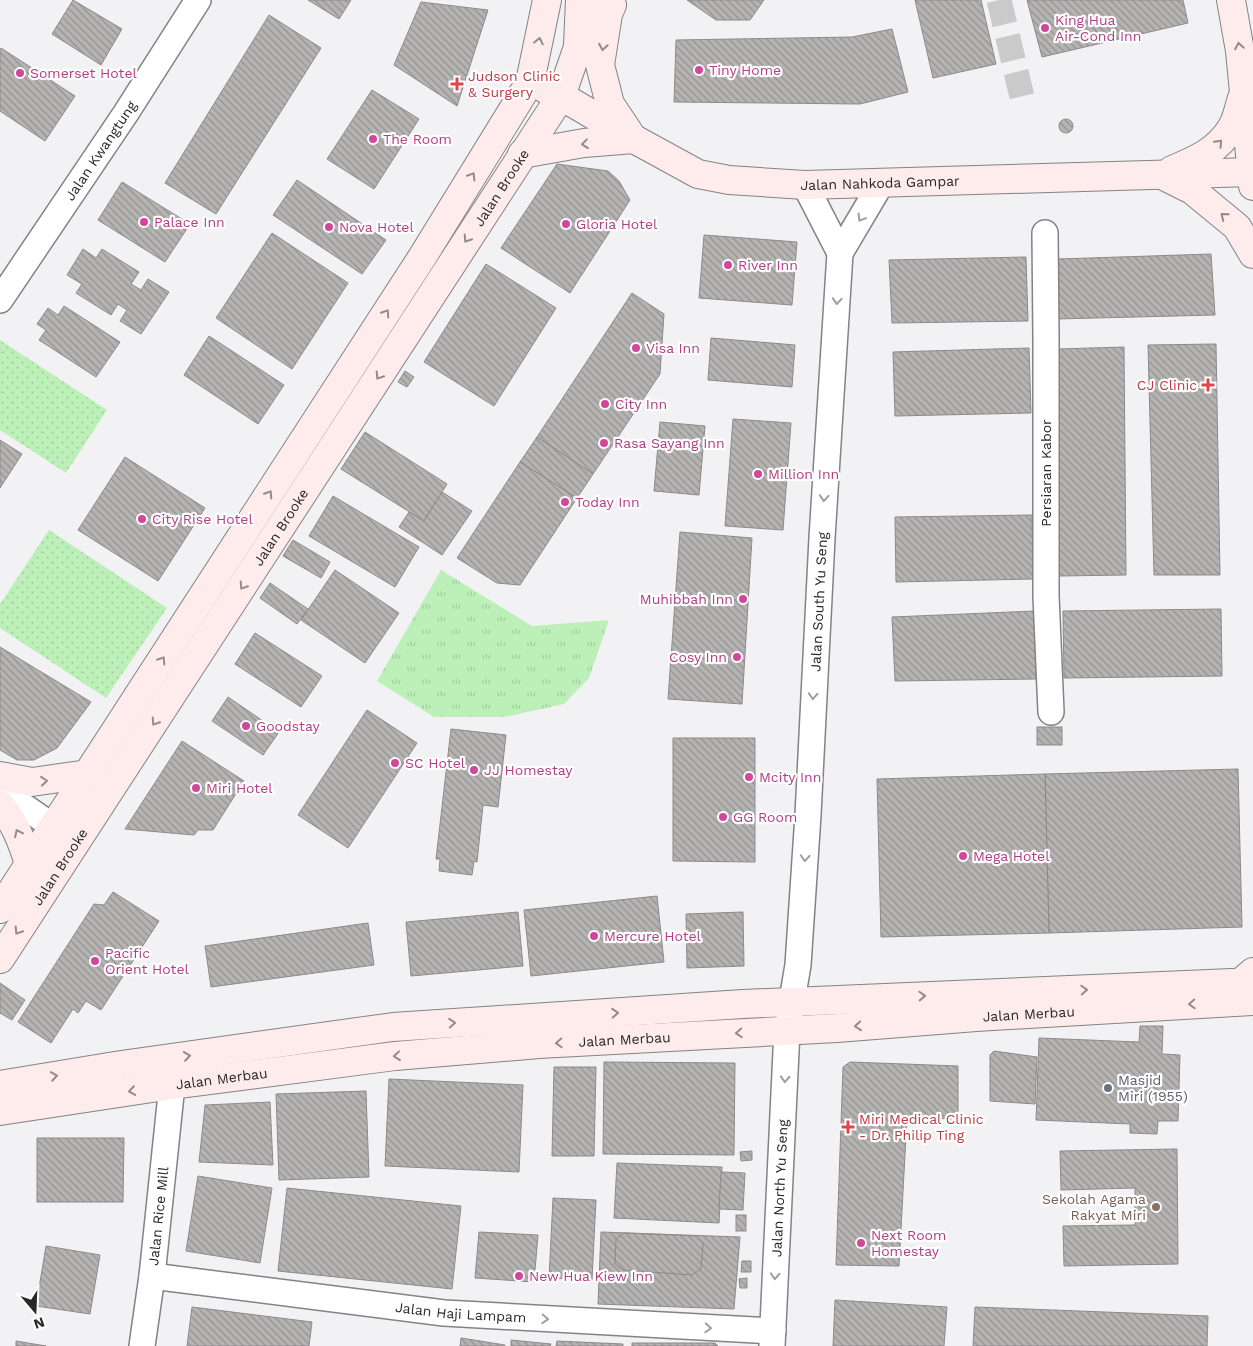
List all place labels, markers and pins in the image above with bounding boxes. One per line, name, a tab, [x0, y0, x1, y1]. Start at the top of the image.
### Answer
place label: King Hua Air-Cond Inn	[1055, 12, 1141, 44]
marker: King Hua Air-Cond Inn	[1039, 22, 1051, 34]
place label: Tiny Home	[709, 62, 781, 78]
marker: Tiny Home	[693, 64, 705, 76]
place label: Somerset Hotel	[30, 65, 137, 81]
marker: Somerset Hotel	[14, 67, 26, 79]
place label: Judson Clinic & Surgery	[468, 68, 560, 100]
marker: Judson Clinic & Surgery	[450, 77, 464, 91]
place label: The Room	[383, 131, 452, 147]
marker: The Room	[367, 133, 379, 145]
place label: Palace Inn	[154, 214, 225, 230]
marker: Palace Inn	[138, 216, 150, 228]
place label: Gloria Hotel	[576, 216, 658, 232]
marker: Gloria Hotel	[560, 218, 572, 230]
place label: Nova Hotel	[339, 219, 414, 235]
marker: Nova Hotel	[323, 221, 335, 233]
place label: River Inn	[738, 257, 798, 273]
marker: River Inn	[722, 259, 734, 271]
place label: Visa Inn	[646, 340, 700, 356]
marker: Visa Inn	[630, 342, 642, 354]
place label: CJ Clinic	[1137, 377, 1197, 393]
marker: CJ Clinic	[1201, 378, 1215, 392]
place label: City Inn	[615, 396, 667, 412]
marker: City Inn	[599, 398, 611, 410]
place label: Rasa Sayang Inn	[614, 435, 725, 451]
marker: Rasa Sayang Inn	[598, 437, 610, 449]
place label: Million Inn	[768, 466, 839, 482]
marker: Million Inn	[752, 468, 764, 480]
place label: Today Inn	[575, 494, 640, 510]
marker: Today Inn	[559, 496, 571, 508]
place label: City Rise Hotel	[152, 511, 253, 527]
marker: City Rise Hotel	[136, 513, 148, 525]
place label: Muhibbah Inn	[640, 591, 733, 607]
marker: Muhibbah Inn	[737, 593, 749, 605]
place label: Cosy Inn	[669, 649, 727, 665]
marker: Cosy Inn	[731, 651, 743, 663]
place label: Goodstay	[256, 718, 320, 734]
marker: Goodstay	[240, 720, 252, 732]
place label: SC Hotel	[405, 755, 466, 771]
marker: SC Hotel	[389, 757, 401, 769]
place label: JJ Homestay	[484, 762, 573, 778]
marker: JJ Homestay	[468, 764, 480, 776]
place label: Mcity Inn	[759, 769, 821, 785]
marker: Mcity Inn	[743, 771, 755, 783]
place label: Miri Hotel	[206, 780, 273, 796]
marker: Miri Hotel	[190, 782, 202, 794]
place label: GG Room	[733, 809, 797, 825]
marker: GG Room	[717, 811, 729, 823]
place label: Mega Hotel	[973, 848, 1050, 864]
marker: Mega Hotel	[957, 850, 969, 862]
place label: Mercure Hotel	[604, 928, 702, 944]
marker: Mercure Hotel	[588, 930, 600, 942]
place label: Pacific Orient Hotel	[105, 945, 190, 977]
marker: Pacific Orient Hotel	[89, 955, 101, 967]
place label: Masjid Miri (1955)	[1118, 1072, 1188, 1104]
marker: Masjid Miri (1955)	[1102, 1082, 1114, 1094]
place label: Miri Medical Clinic - Dr. Philip Ting	[859, 1111, 984, 1143]
marker: Miri Medical Clinic - Dr. Philip Ting	[841, 1120, 855, 1134]
place label: Sekolah Agama Rakyat Miri	[1042, 1191, 1146, 1223]
marker: Sekolah Agama Rakyat Miri	[1150, 1201, 1162, 1213]
place label: Next Room Homestay	[871, 1227, 946, 1259]
marker: Next Room Homestay	[855, 1237, 867, 1249]
place label: New Hua Kiew Inn	[529, 1268, 653, 1284]
marker: New Hua Kiew Inn	[513, 1270, 525, 1282]

